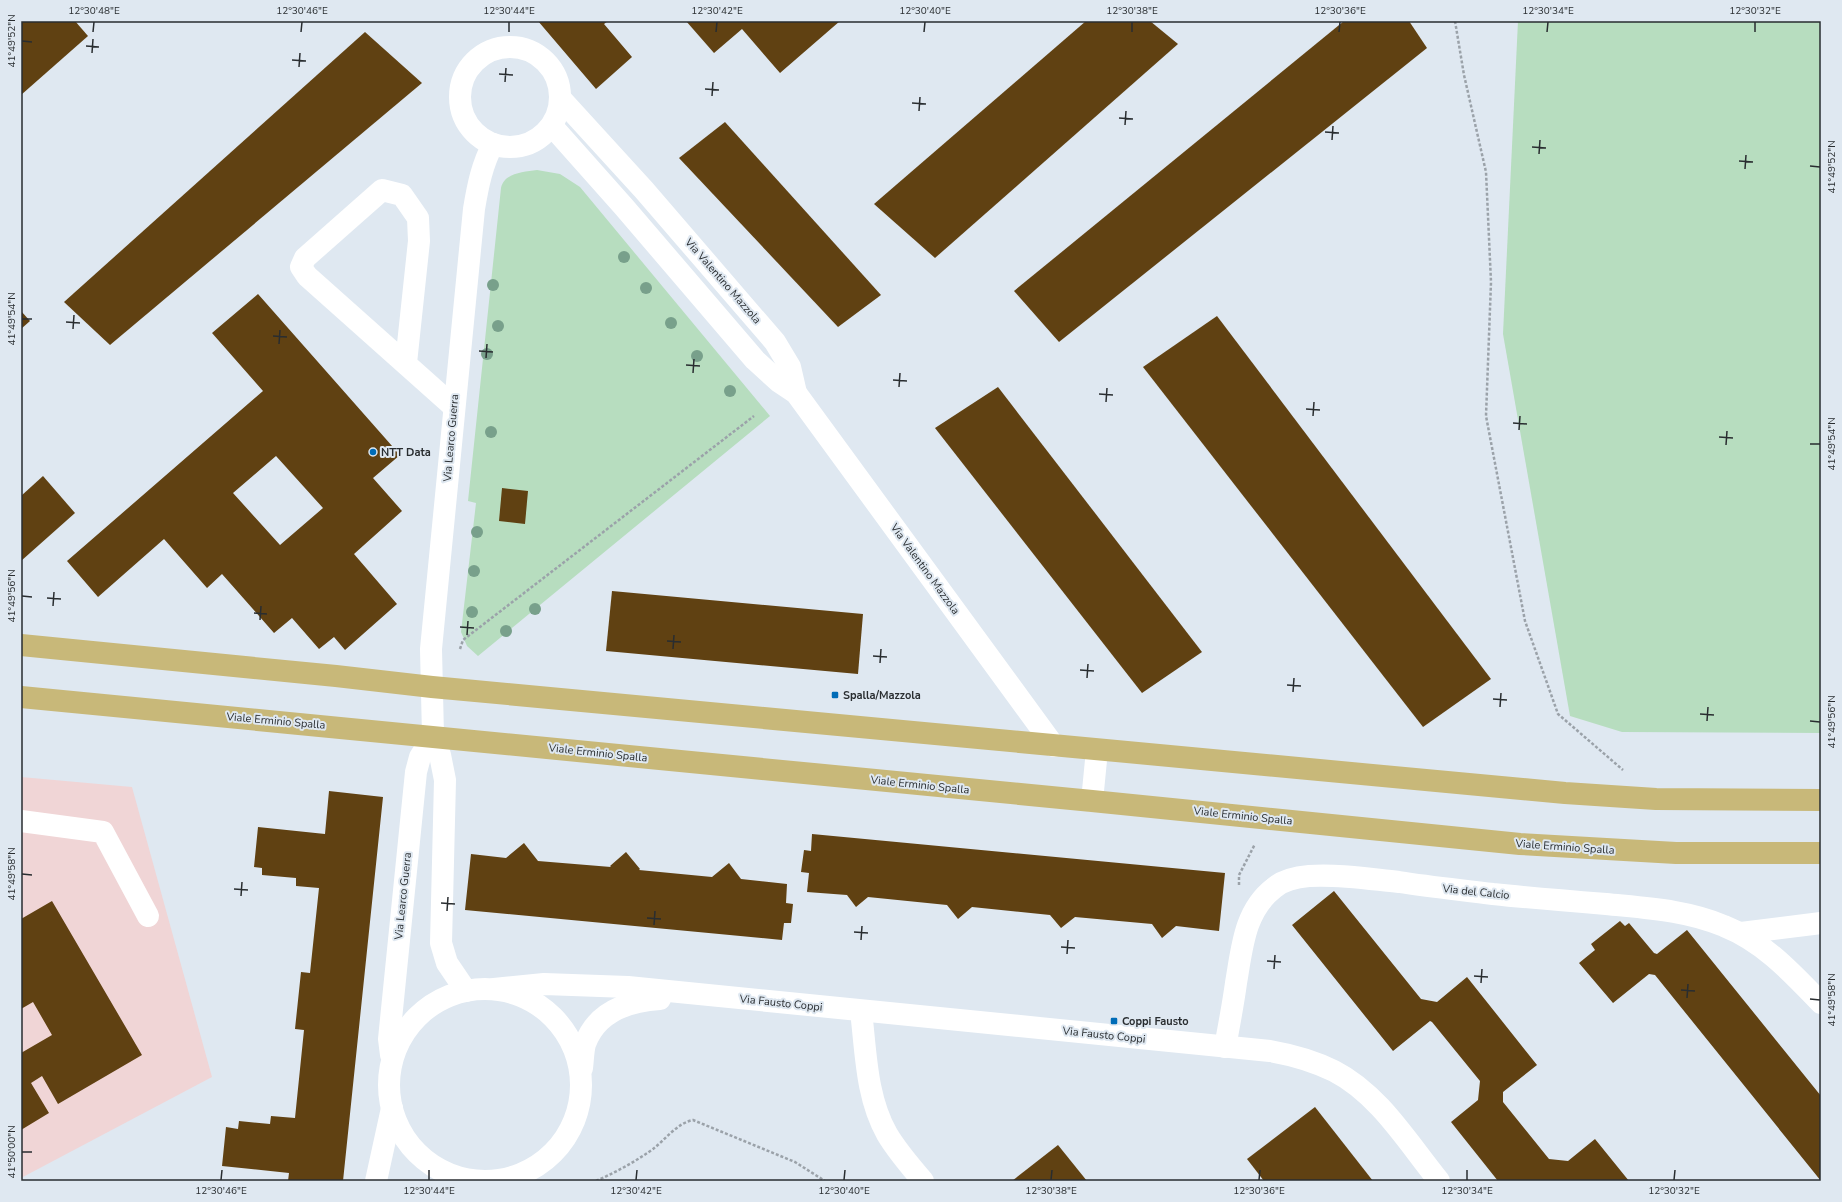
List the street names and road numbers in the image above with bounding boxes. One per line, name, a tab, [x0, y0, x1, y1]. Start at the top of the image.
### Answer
street label: Via Valentino Mazzola	[681, 234, 765, 327]
street label: Via Learco Guerra	[440, 393, 462, 483]
street label: Via Valentino Mazzola	[886, 520, 963, 618]
street label: Viale Erminio Spalla	[225, 709, 326, 733]
street label: Viale Erminio Spalla	[547, 740, 648, 766]
street label: Viale Erminio Spalla	[869, 772, 970, 798]
street label: Viale Erminio Spalla	[1192, 803, 1293, 829]
street label: Viale Erminio Spalla	[1514, 836, 1615, 858]
street label: Via Learco Guerra	[391, 851, 415, 941]
street label: Via del Calcio	[1441, 881, 1510, 903]
street label: Via Fausto Coppi	[738, 991, 823, 1015]
street label: Via Fausto Coppi	[1061, 1023, 1146, 1047]

